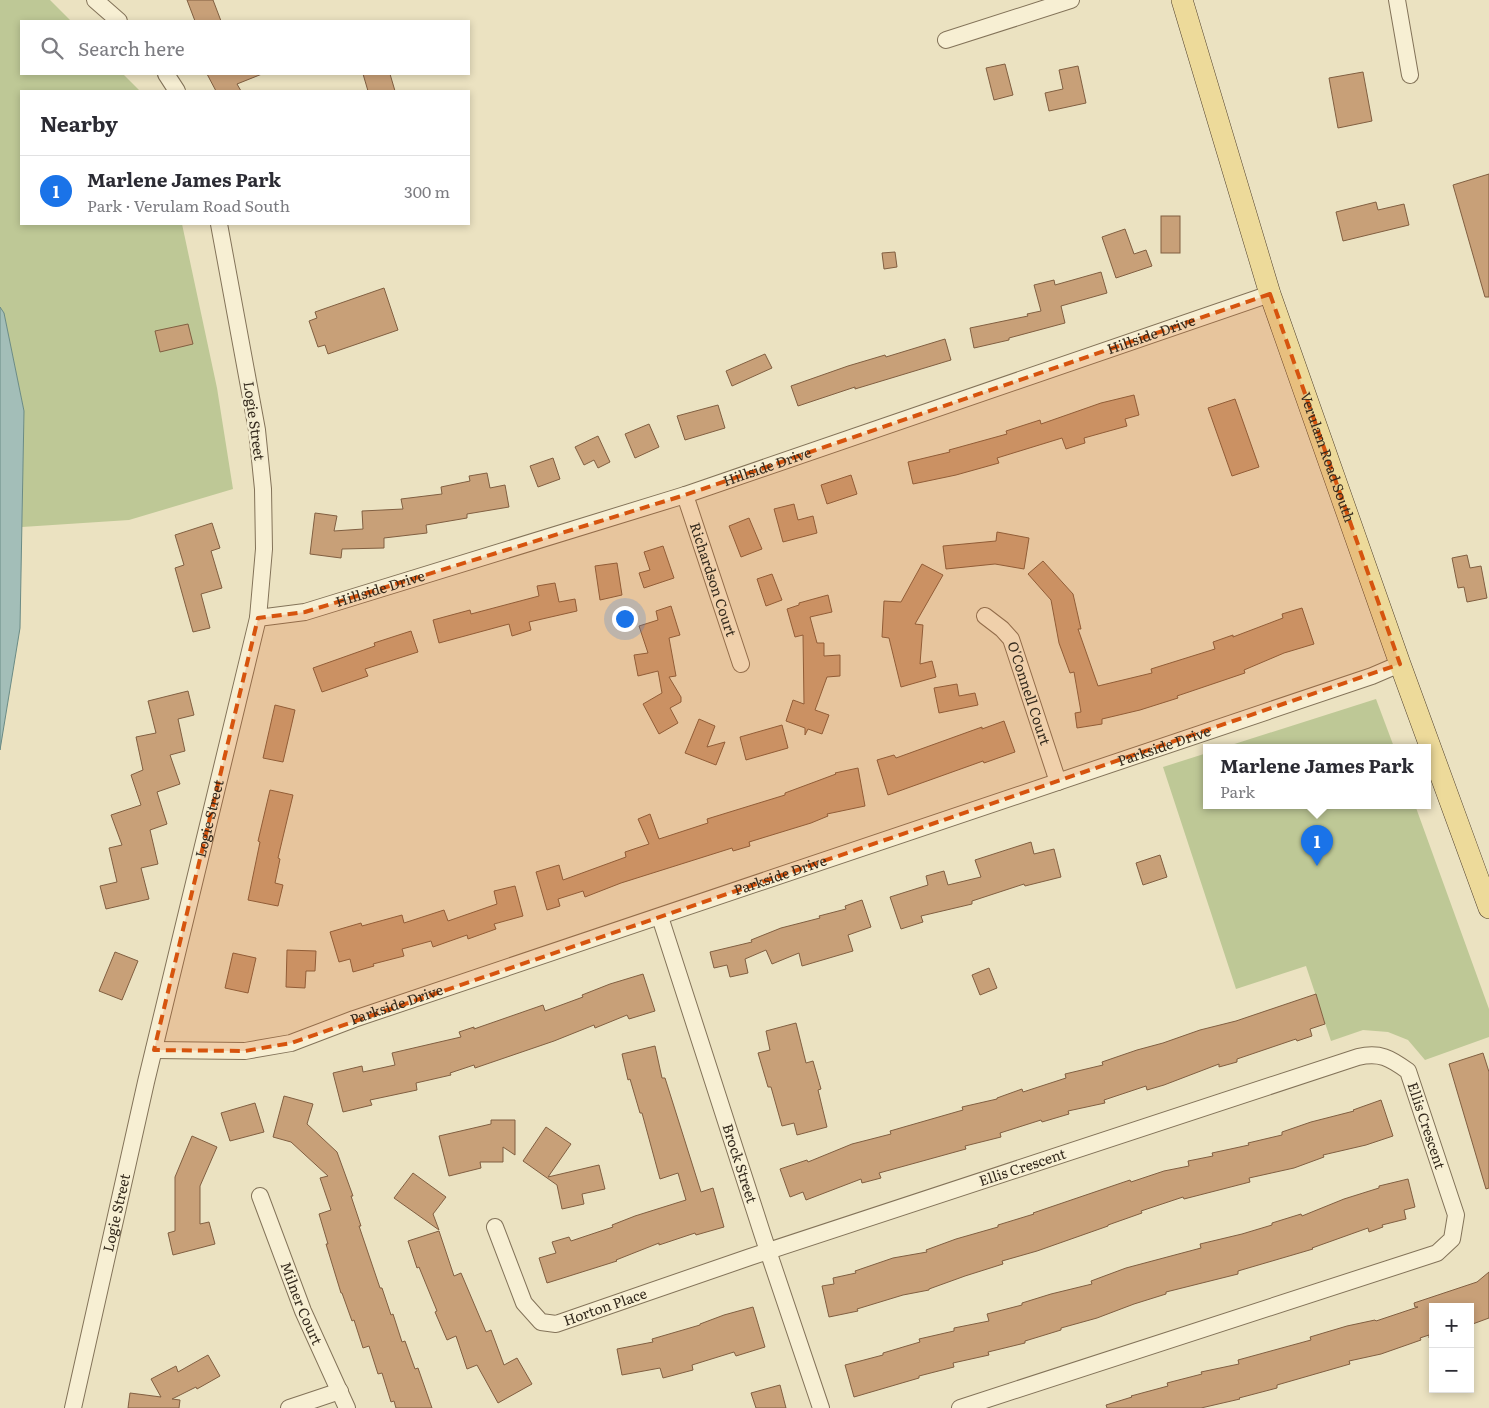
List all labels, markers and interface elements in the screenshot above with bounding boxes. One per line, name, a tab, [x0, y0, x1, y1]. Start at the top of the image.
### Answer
search box	[20, 20, 470, 75]
icon: search	[38, 34, 66, 62]
text: Search here	[78, 34, 185, 62]
text: Nearby	[40, 107, 118, 138]
text: Marlene James Park	[87, 165, 281, 193]
text: 1	[53, 179, 59, 203]
text: 300 m	[404, 179, 450, 203]
text: Park · Verulam Road South	[87, 193, 290, 217]
street label: Hillside Drive	[1104, 309, 1198, 358]
street label: Logie Street	[240, 380, 270, 462]
street label: Verulam Road South	[1296, 389, 1360, 525]
street label: Hillside Drive	[720, 441, 814, 490]
street label: Richardson Court	[686, 520, 742, 639]
street label: Hillside Drive	[333, 565, 427, 611]
your location	[612, 606, 638, 632]
street label: O'Connell Court	[1003, 639, 1056, 748]
street label: Parkside Drive	[1115, 720, 1213, 770]
popup	[1203, 744, 1431, 809]
text: Marlene James Park	[1220, 751, 1414, 779]
street label: Logie Street	[190, 777, 228, 860]
text: Park	[1220, 779, 1255, 803]
pin: 1	[1301, 825, 1333, 866]
street label: Parkside Drive	[731, 849, 829, 899]
street label: Parkside Drive	[347, 979, 445, 1029]
street label: Ellis Crescent	[1403, 1079, 1451, 1172]
street label: Brock Street	[718, 1121, 763, 1206]
street label: Ellis Crescent	[976, 1143, 1068, 1190]
street label: Logie Street	[97, 1171, 134, 1254]
street label: Milner Court	[276, 1259, 328, 1348]
street label: Horton Place	[561, 1282, 649, 1330]
map controls	[1429, 1303, 1474, 1393]
button: +	[1429, 1303, 1474, 1348]
button: −	[1429, 1348, 1474, 1393]

